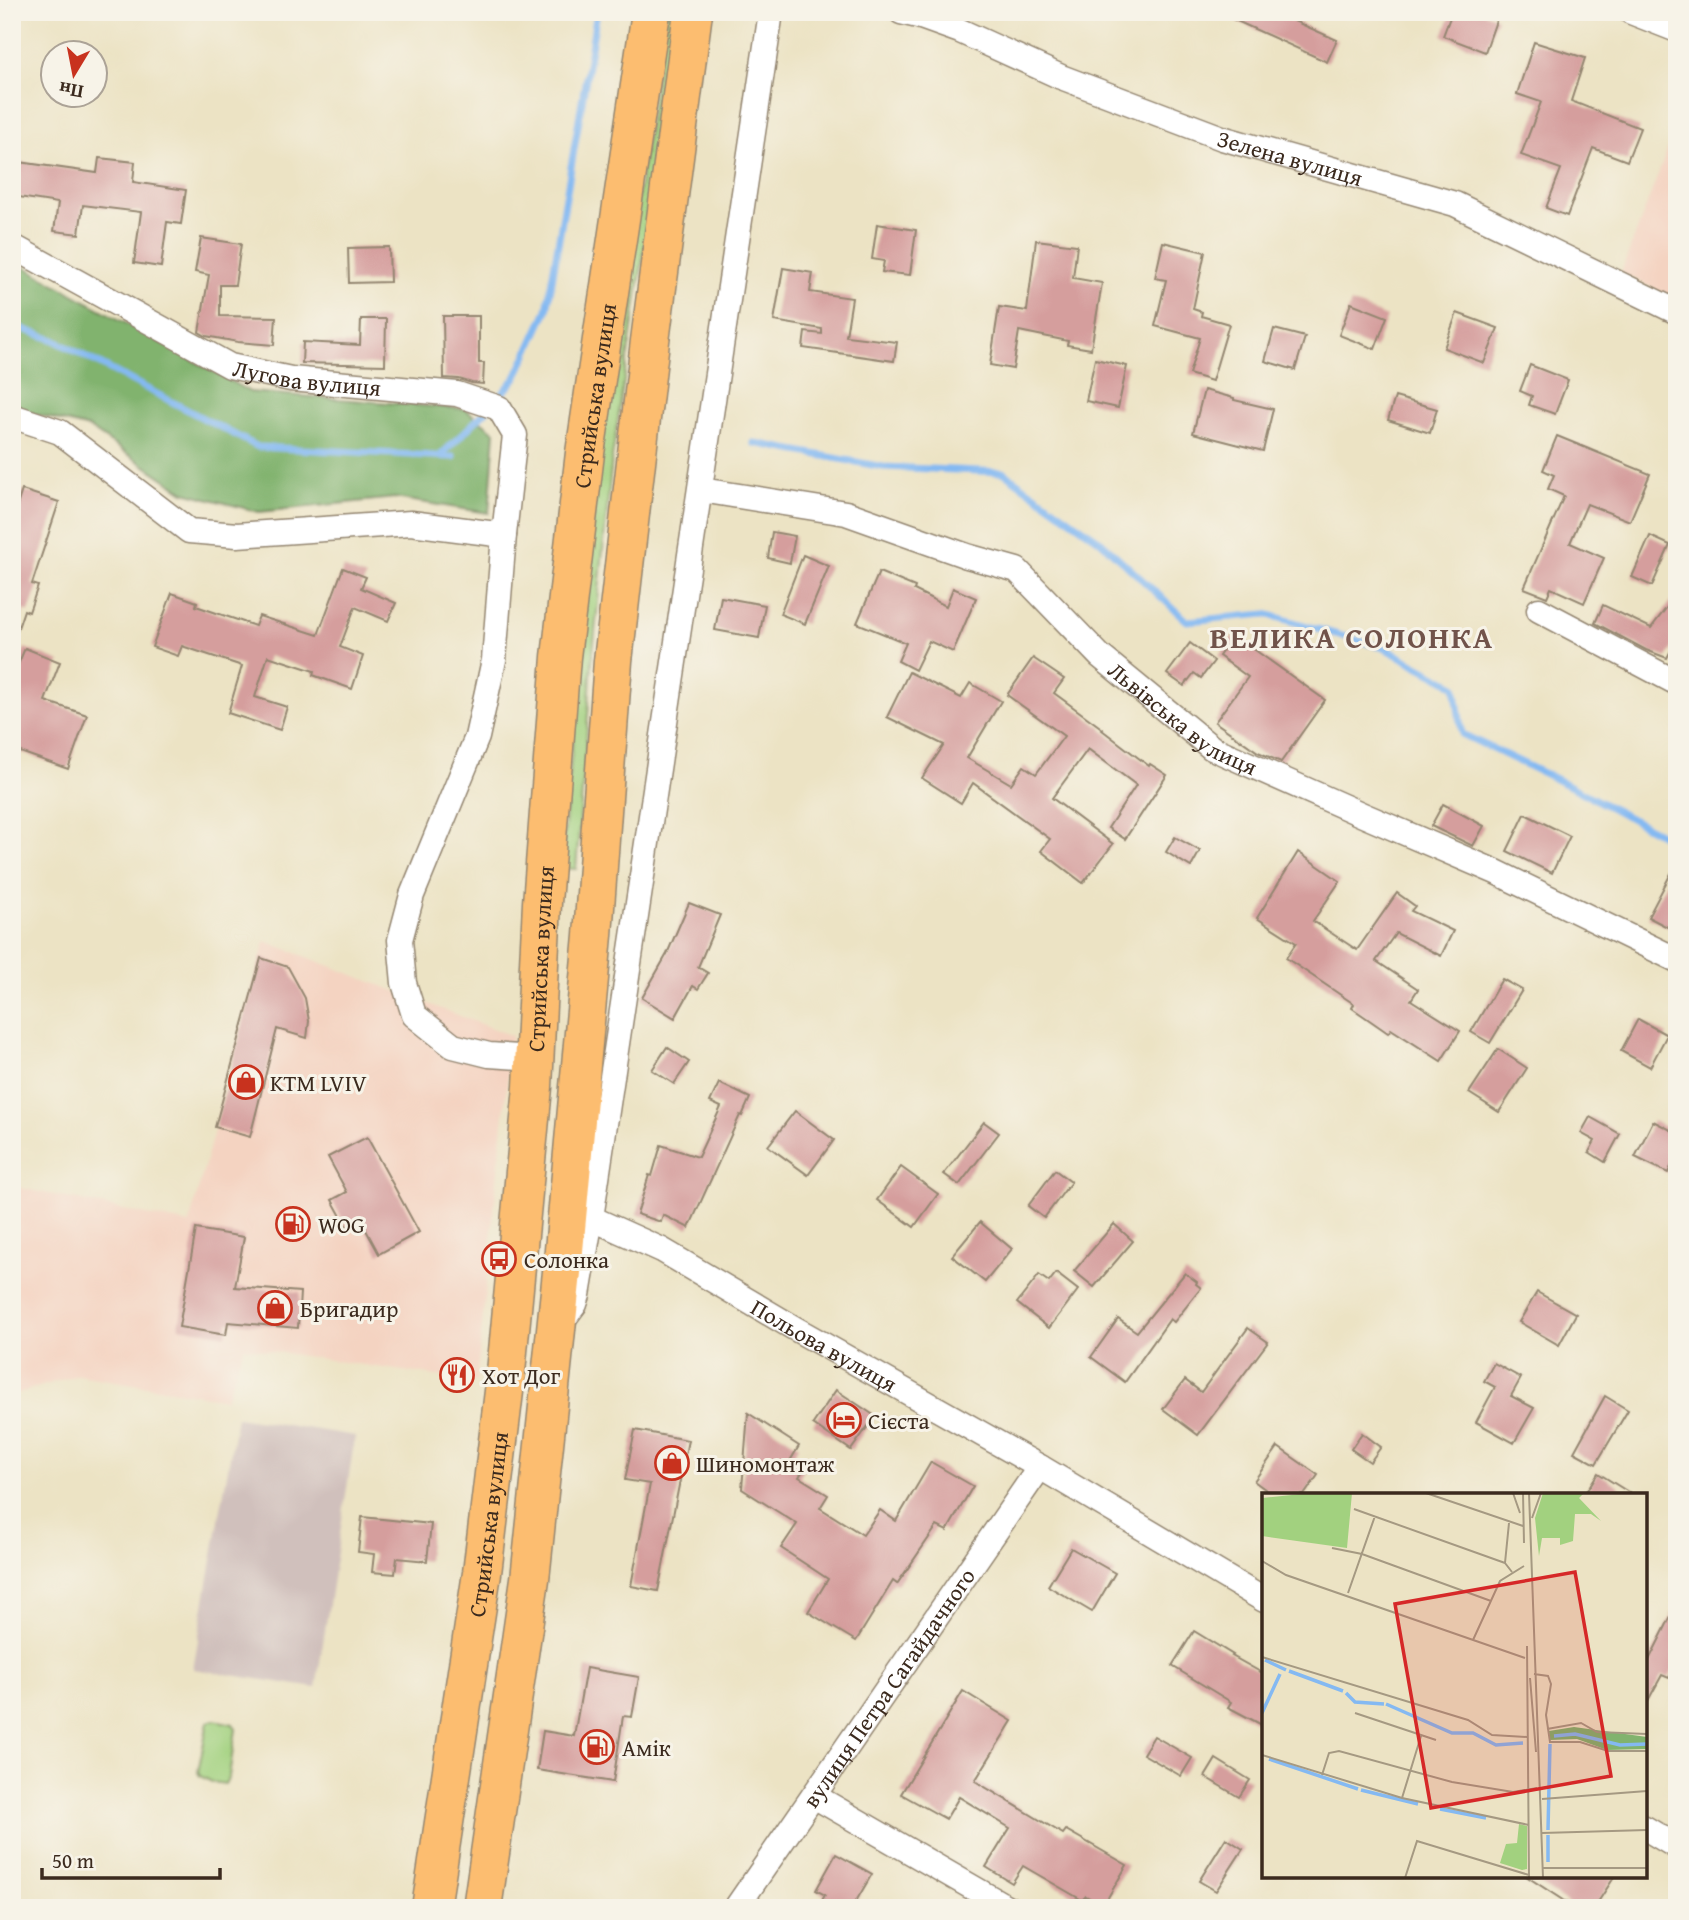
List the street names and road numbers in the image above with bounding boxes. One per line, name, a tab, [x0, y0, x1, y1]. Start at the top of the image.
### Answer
street label: Зелена вулиця	[1214, 121, 1367, 194]
street label: Стрийська вулиця	[564, 301, 624, 490]
street label: Лугова вулиця	[230, 351, 383, 404]
street label: Львівська вулиця	[1102, 653, 1263, 783]
street label: Стрийська вулиця	[518, 864, 561, 1053]
street label: Польова вулиця	[745, 1290, 904, 1400]
street label: Стрийська вулиця	[459, 1429, 516, 1619]
street label: вулиця Петра Сагайдачного	[794, 1561, 982, 1814]

